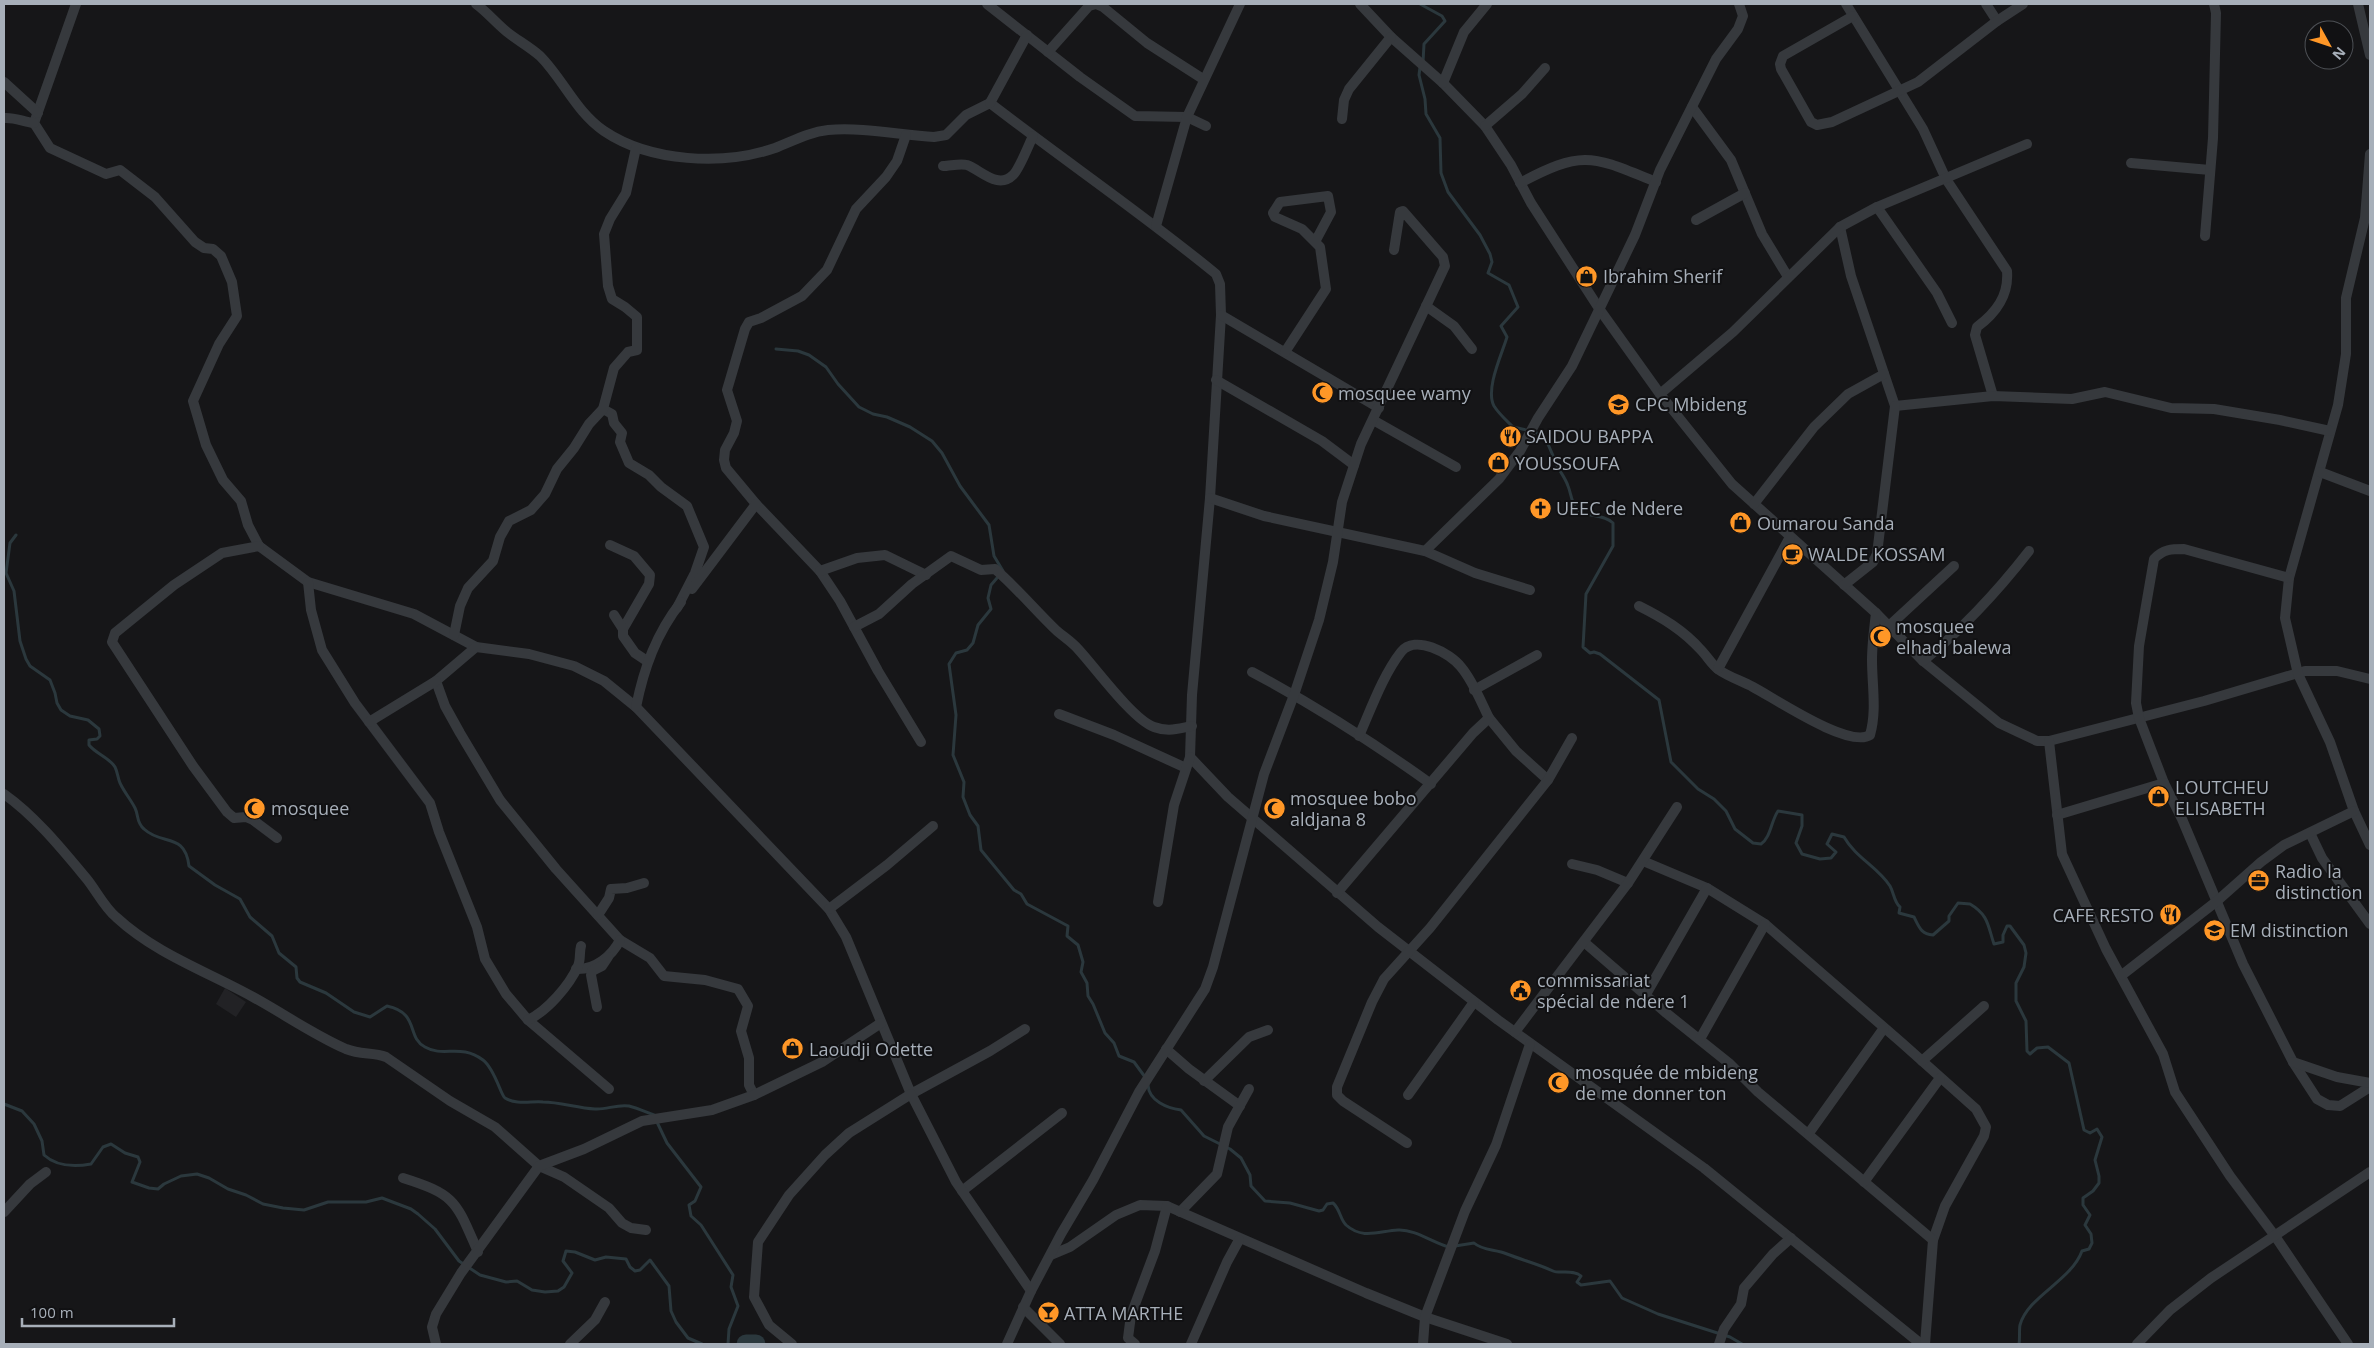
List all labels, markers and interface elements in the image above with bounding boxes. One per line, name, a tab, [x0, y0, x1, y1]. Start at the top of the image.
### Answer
north arrow	[2304, 20, 2354, 70]
text: N	[2328, 43, 2350, 64]
shop icon: Ibrahim Sherif	[1575, 264, 1599, 288]
place label: Ibrahim Sherif	[1603, 264, 1723, 288]
mosque icon: mosquee wamy	[1310, 381, 1334, 405]
place label: mosquee wamy	[1338, 381, 1472, 405]
school or university icon: CPC Mbideng	[1607, 392, 1631, 416]
place label: CPC Mbideng	[1635, 392, 1747, 416]
restaurant icon: SAIDOU BAPPA	[1498, 424, 1522, 448]
place label: SAIDOU BAPPA	[1526, 424, 1654, 448]
shop icon: YOUSSOUFA	[1487, 451, 1511, 475]
place label: YOUSSOUFA	[1515, 451, 1620, 475]
church icon: UEEC de Ndere	[1528, 496, 1552, 520]
place label: UEEC de Ndere	[1556, 496, 1683, 520]
shop icon: Oumarou Sanda	[1729, 511, 1753, 535]
place label: Oumarou Sanda	[1757, 511, 1895, 535]
cafe icon: WALDE KOSSAM	[1780, 542, 1804, 566]
place label: WALDE KOSSAM	[1808, 542, 1945, 566]
place label: mosquee elhadj balewa	[1896, 614, 2012, 659]
mosque icon: mosquee elhadj balewa	[1868, 624, 1892, 648]
place label: LOUTCHEU ELISABETH	[2175, 775, 2269, 820]
shop icon: LOUTCHEU ELISABETH	[2147, 785, 2171, 809]
place label: mosquee bobo aldjana 8	[1290, 786, 1417, 831]
mosque icon: mosquee	[243, 796, 267, 820]
place label: mosquee	[271, 796, 349, 820]
mosque icon: mosquee bobo aldjana 8	[1262, 796, 1286, 820]
place label: Radio la distinction	[2275, 859, 2363, 904]
office icon: Radio la distinction	[2247, 869, 2271, 893]
place label: CAFE RESTO	[2052, 903, 2154, 927]
restaurant icon: CAFE RESTO	[2158, 903, 2182, 927]
school or university icon: EM distinction	[2202, 918, 2226, 942]
place label: EM distinction	[2230, 918, 2348, 942]
place label: commissariat spécial de ndere 1	[1537, 968, 1689, 1013]
public building icon: commissariat spécial de ndere 1	[1509, 978, 1533, 1002]
shop icon: Laoudji Odette	[781, 1037, 805, 1061]
place label: Laoudji Odette	[809, 1037, 933, 1061]
place label: mosquée de mbideng de me donner ton	[1575, 1060, 1758, 1105]
mosque icon: mosquée de mbideng de me donner ton	[1547, 1070, 1571, 1094]
scale bar	[22, 1296, 175, 1328]
bar icon: ATTA MARTHE	[1036, 1301, 1060, 1325]
place label: ATTA MARTHE	[1064, 1301, 1183, 1325]
text: 100 m	[30, 1302, 74, 1322]

